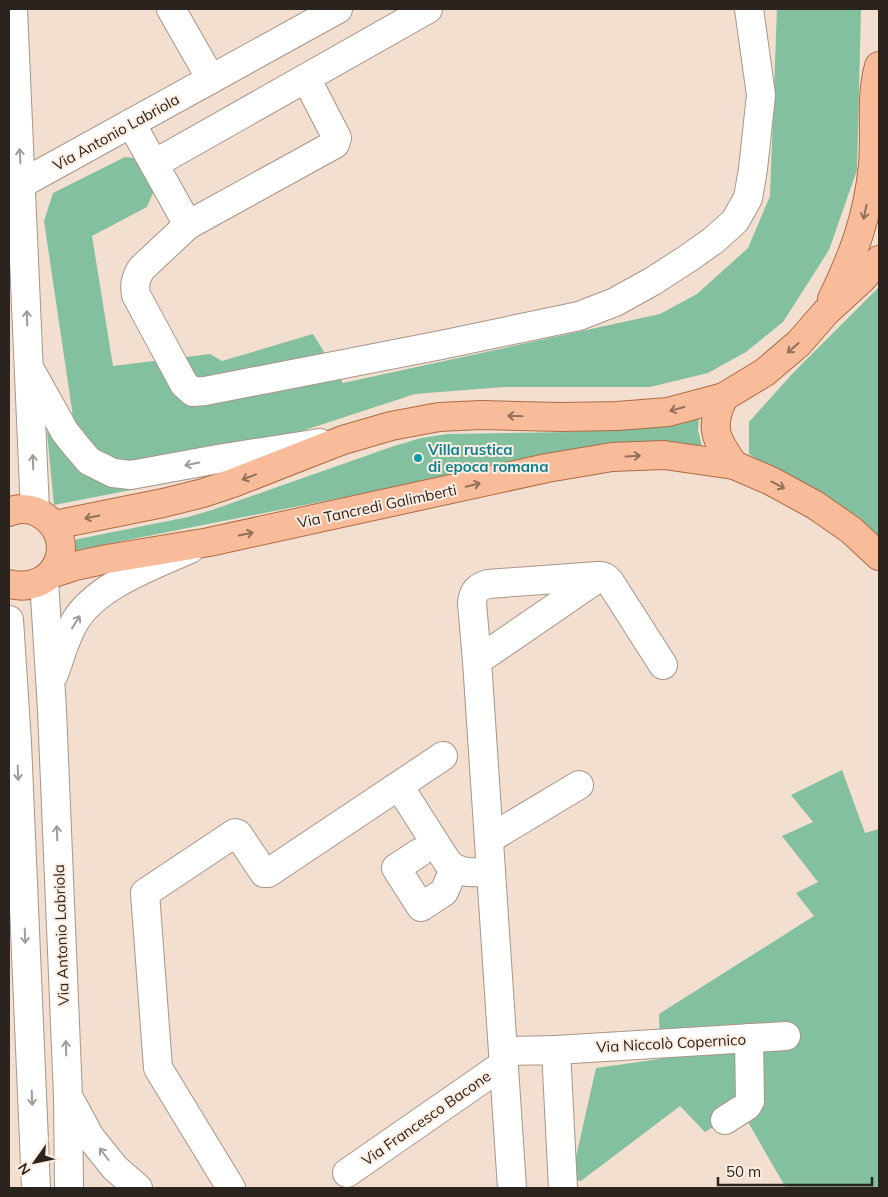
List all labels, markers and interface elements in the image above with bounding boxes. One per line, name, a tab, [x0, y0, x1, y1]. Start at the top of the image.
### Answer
street label: Via Antonio Labriola	[49, 89, 183, 175]
one-way arrow	[15, 148, 25, 164]
one-way arrow	[860, 204, 869, 220]
one-way arrow	[22, 310, 31, 326]
one-way arrow	[787, 342, 800, 354]
one-way arrow	[670, 405, 686, 414]
one-way arrow	[508, 411, 524, 421]
place label: Villa rustica di epoca romana	[427, 440, 548, 476]
marker: Villa rustica di epoca romana	[412, 452, 424, 464]
one-way arrow	[625, 452, 641, 461]
one-way arrow	[28, 454, 37, 470]
one-way arrow	[184, 459, 200, 469]
one-way arrow	[242, 473, 258, 482]
street label: Via Tancredi Galimberti	[296, 480, 458, 532]
one-way arrow	[465, 480, 481, 489]
one-way arrow	[770, 481, 785, 490]
one-way arrow	[84, 513, 100, 522]
one-way arrow	[238, 529, 254, 539]
one-way arrow	[71, 615, 81, 629]
one-way arrow	[14, 765, 23, 781]
one-way arrow	[53, 825, 62, 841]
street label: Via Antonio Labriola	[49, 864, 73, 1006]
one-way arrow	[20, 927, 30, 943]
street label: Via Niccolò Copernico	[596, 1030, 746, 1056]
one-way arrow	[61, 1040, 71, 1056]
street label: Via Francesco Bacone	[358, 1066, 494, 1170]
one-way arrow	[27, 1090, 37, 1106]
north arrow	[10, 1137, 60, 1187]
one-way arrow	[98, 1148, 109, 1161]
scale bar	[718, 1154, 872, 1186]
text: N	[14, 1160, 35, 1178]
text: 50 m	[726, 1162, 761, 1181]

